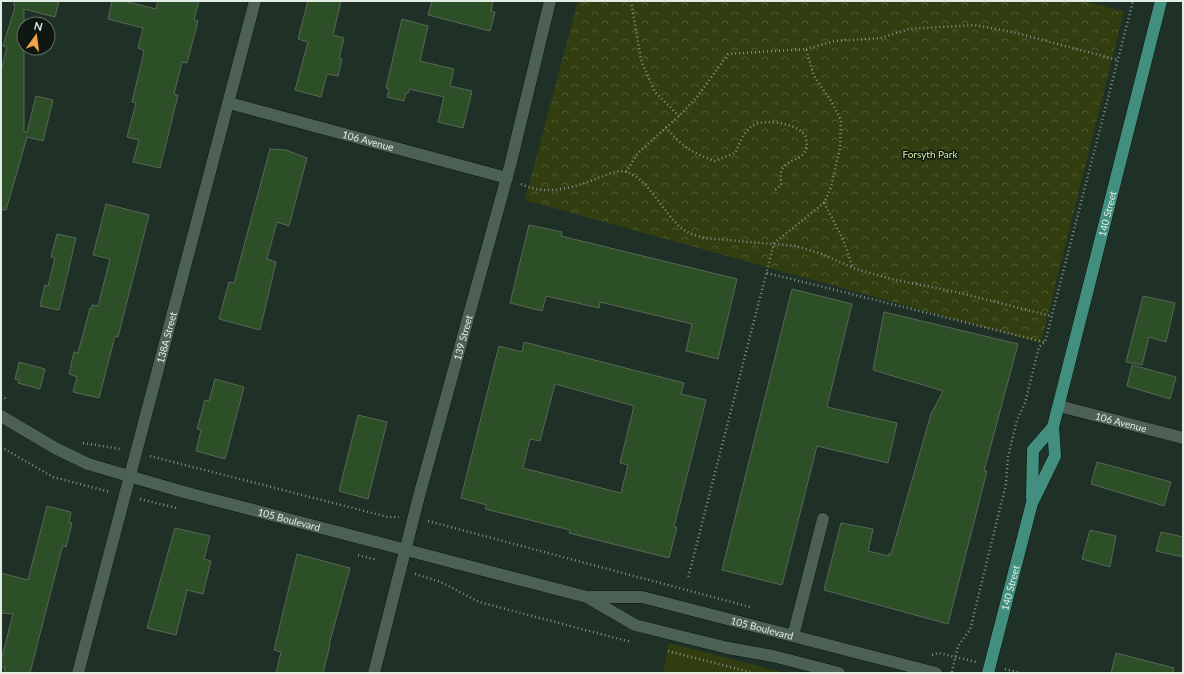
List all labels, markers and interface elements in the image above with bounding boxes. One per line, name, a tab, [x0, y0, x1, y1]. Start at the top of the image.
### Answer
north arrow	[16, 16, 56, 56]
text: N	[33, 18, 44, 33]
street label: 106 Avenue	[341, 128, 395, 153]
park label: Forsyth Park	[902, 148, 958, 160]
street label: 140 Street	[1096, 189, 1119, 238]
street label: 138A Street	[154, 310, 179, 365]
street label: 139 Street	[451, 313, 475, 361]
street label: 106 Avenue	[1094, 410, 1148, 434]
street label: 105 Boulevard	[256, 505, 322, 533]
street label: 140 Street	[998, 563, 1022, 612]
street label: 105 Boulevard	[729, 614, 795, 642]

